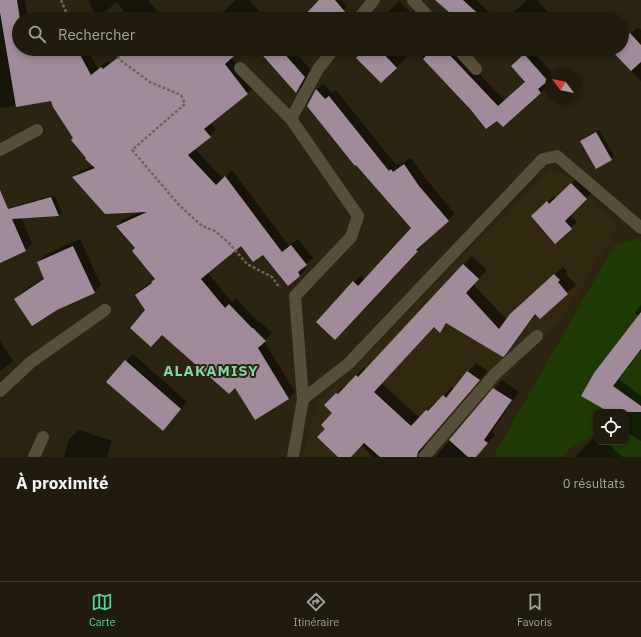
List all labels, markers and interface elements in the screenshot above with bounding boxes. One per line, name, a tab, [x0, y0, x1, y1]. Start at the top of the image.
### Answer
search box	[12, 12, 629, 56]
icon: search	[26, 23, 48, 45]
text: Rechercher	[58, 25, 135, 44]
north arrow	[545, 68, 581, 104]
district label: ALAKAMISY	[163, 361, 259, 380]
map controls	[593, 409, 629, 445]
button: locate	[593, 409, 629, 445]
text: À proximité	[16, 472, 109, 494]
text: 0 résultats	[563, 475, 625, 492]
tab: Carte	[89, 591, 116, 629]
tab: Itinéraire	[293, 591, 339, 629]
tab: Favoris	[517, 591, 552, 629]

